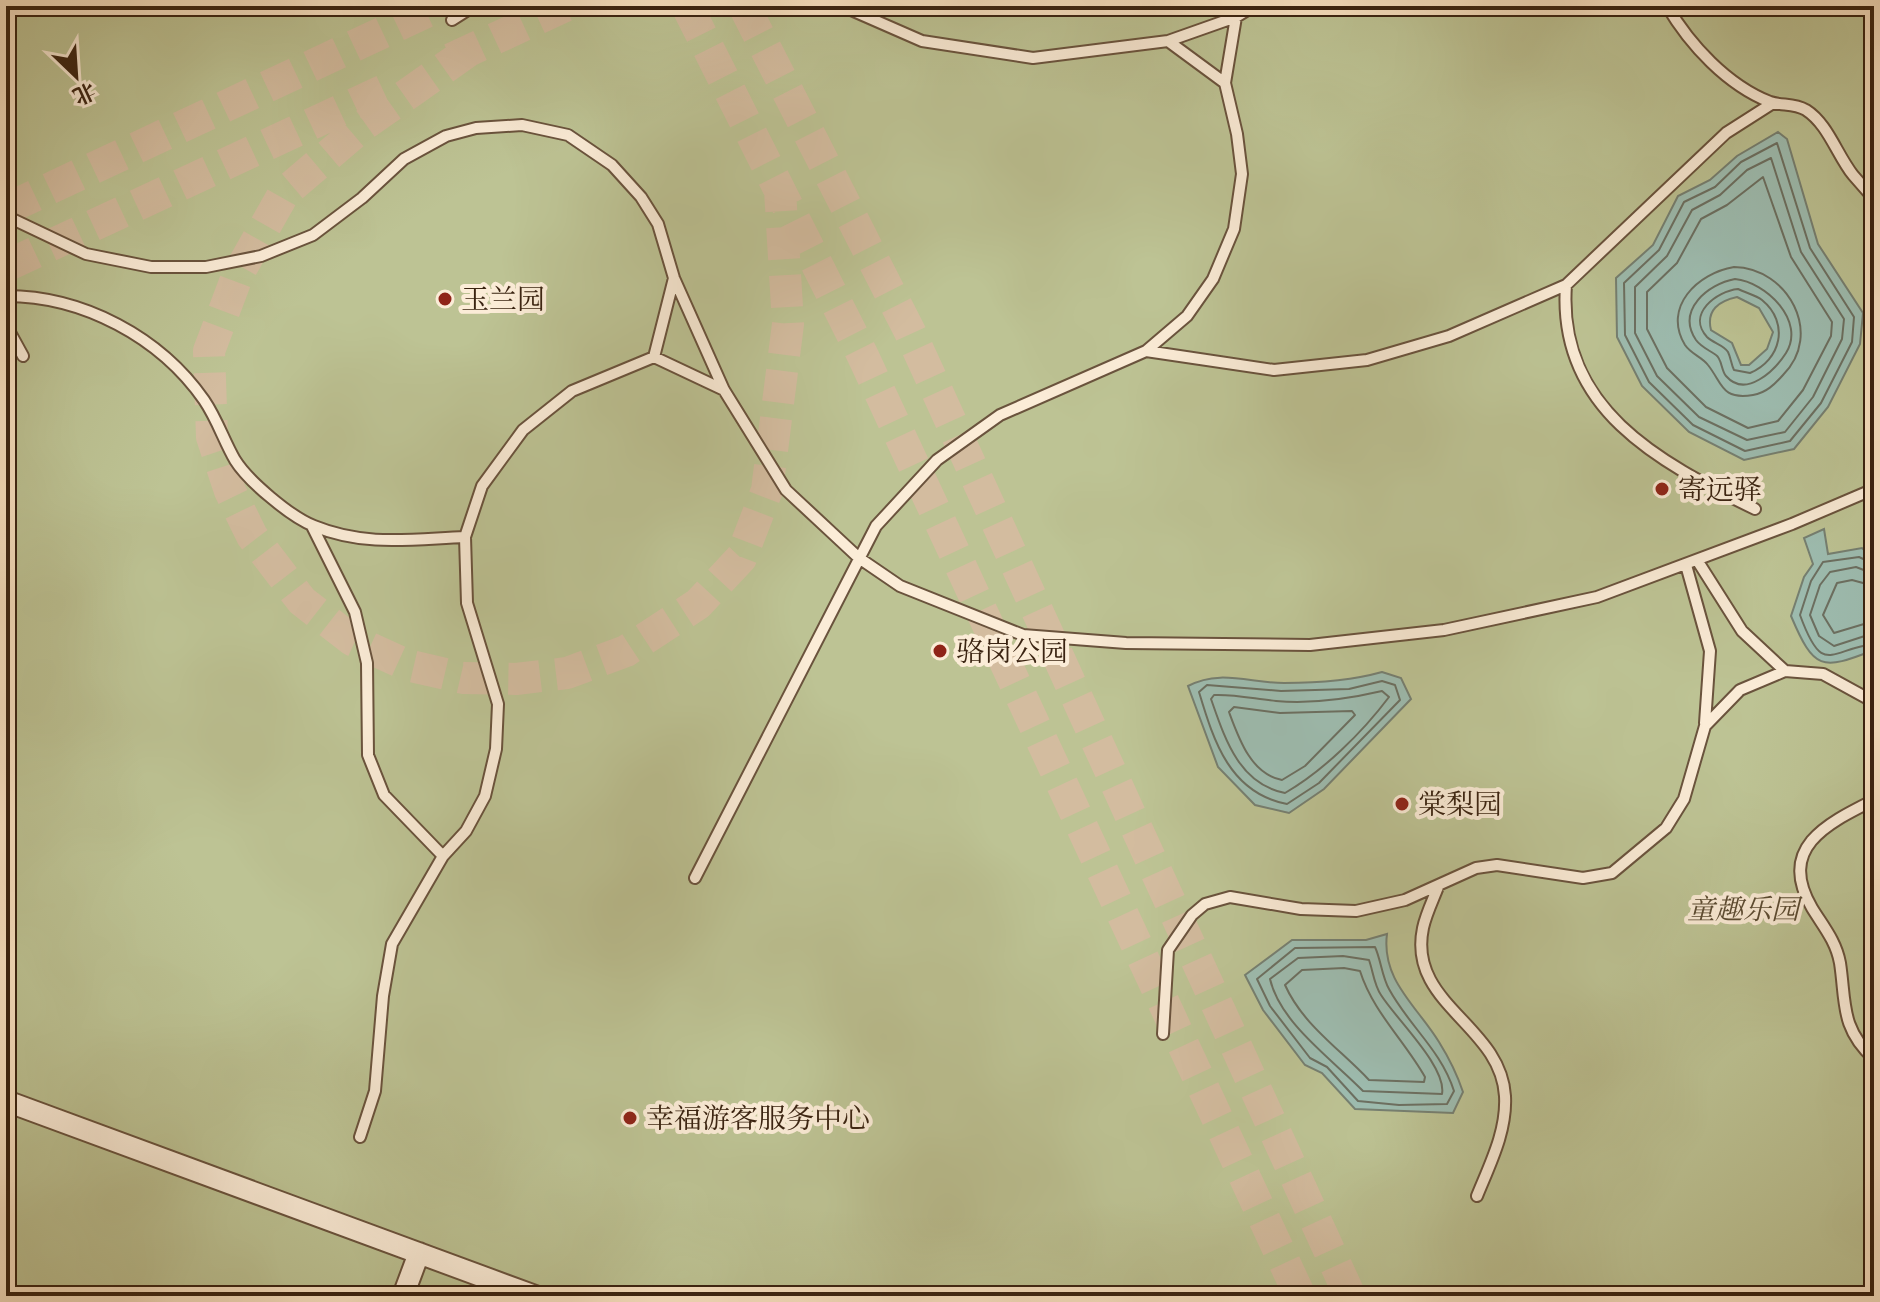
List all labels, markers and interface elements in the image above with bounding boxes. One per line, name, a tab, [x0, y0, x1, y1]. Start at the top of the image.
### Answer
north arrow	[36, 36, 116, 116]
text: 北	[68, 75, 100, 110]
place label: 玉兰园	[461, 284, 545, 319]
marker: 玉兰园	[436, 290, 454, 308]
place label: 寄远驿	[1678, 474, 1762, 509]
marker: 寄远驿	[1653, 480, 1671, 498]
place label: 骆岗公园	[956, 636, 1068, 671]
marker: 骆岗公园	[931, 642, 949, 660]
place label: 棠梨园	[1418, 789, 1502, 824]
marker: 棠梨园	[1393, 795, 1411, 813]
park label: 童趣乐园	[1687, 894, 1803, 929]
place label: 幸福游客服务中心	[646, 1103, 870, 1138]
marker: 幸福游客服务中心	[621, 1109, 639, 1127]

